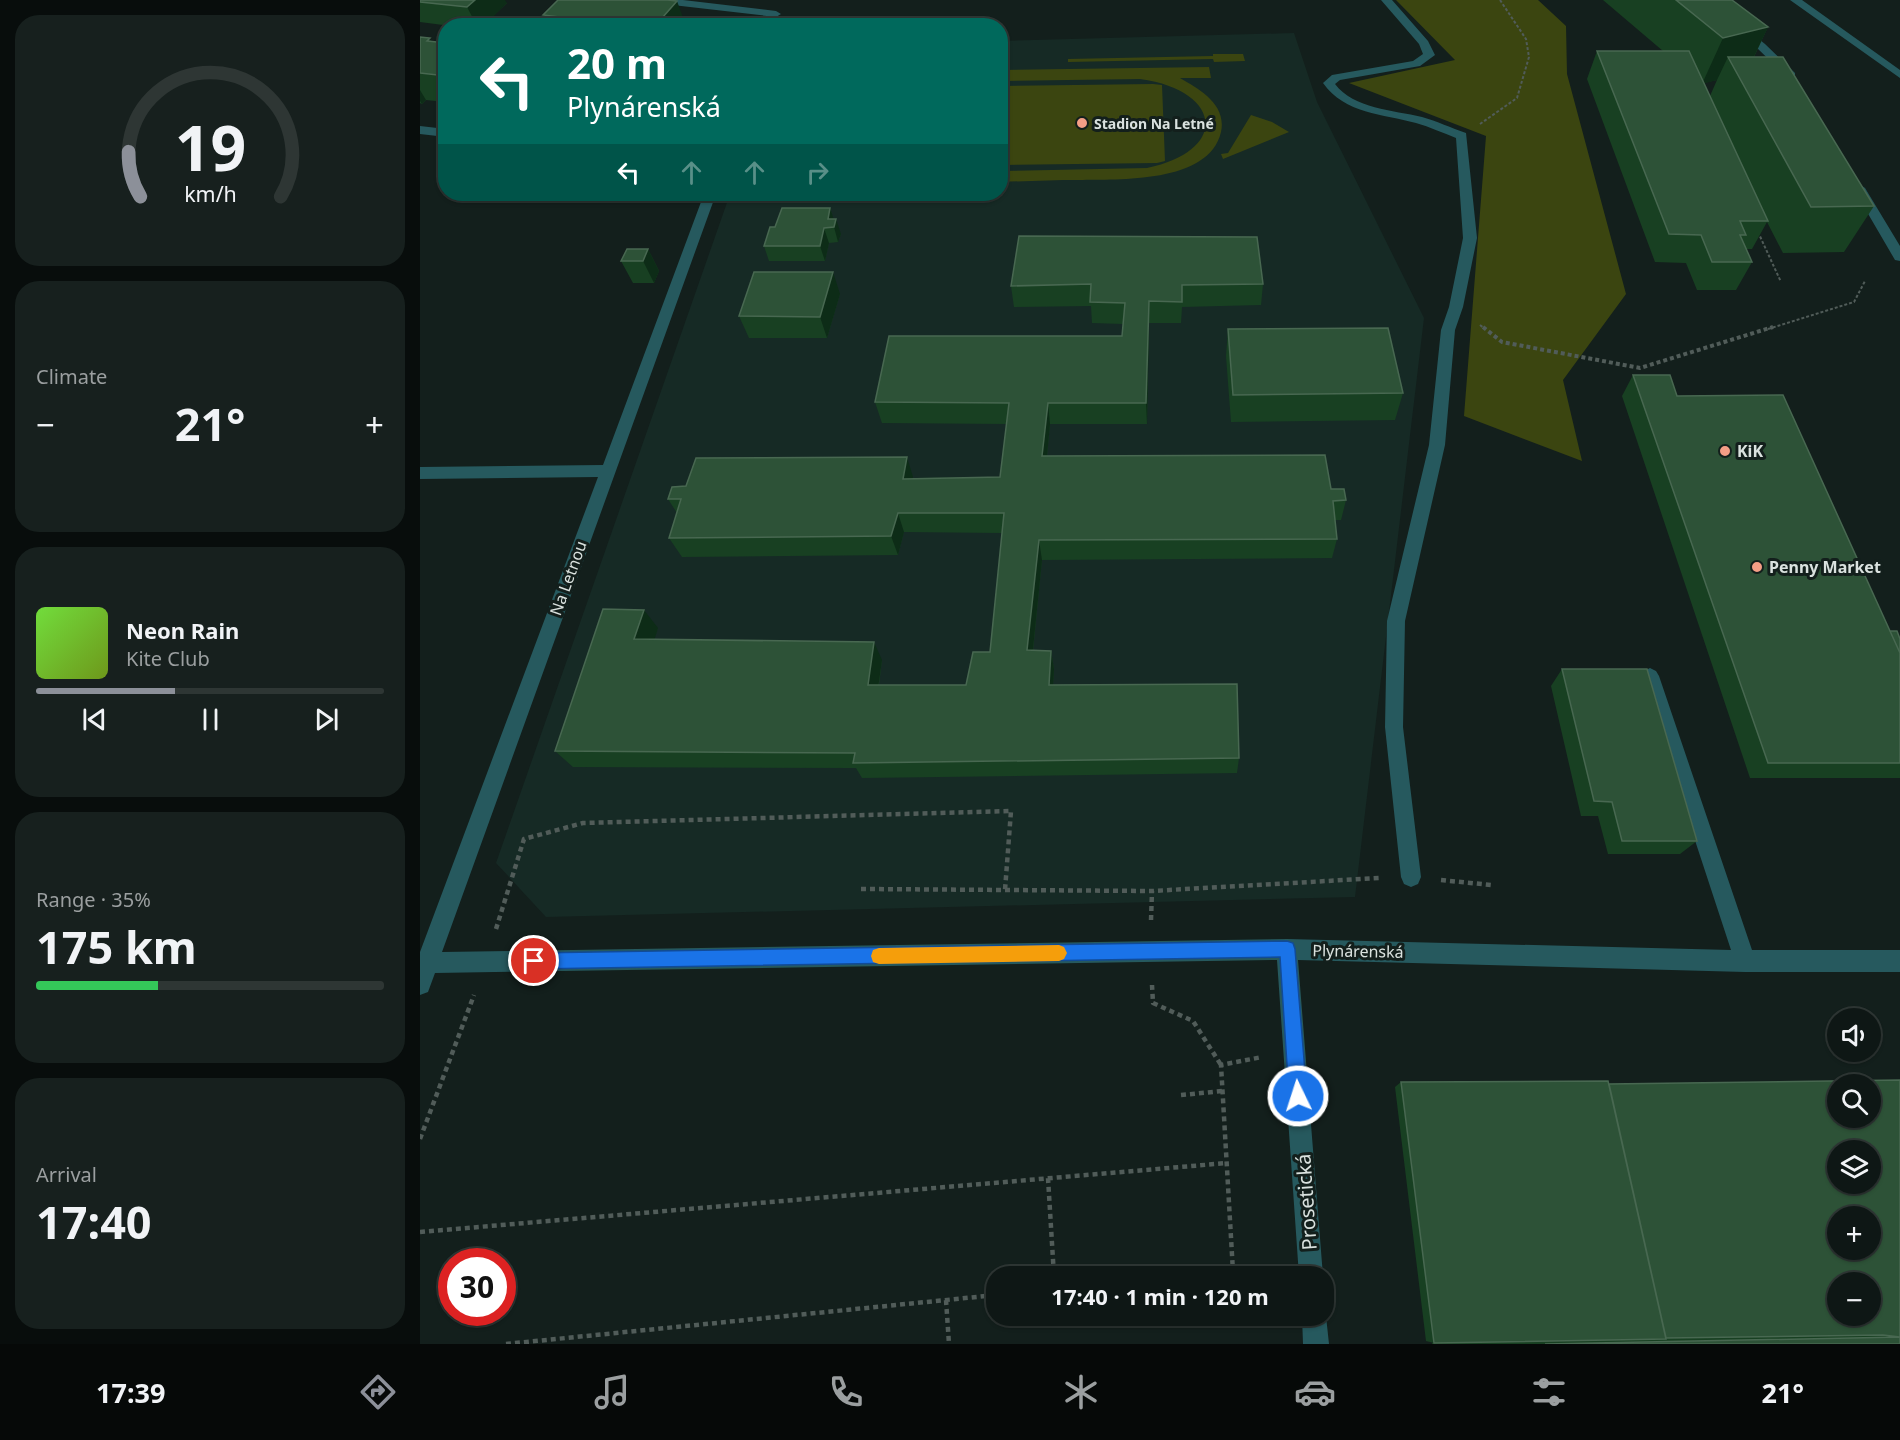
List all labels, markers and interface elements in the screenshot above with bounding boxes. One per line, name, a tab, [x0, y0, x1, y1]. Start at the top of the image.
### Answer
text: 20 m	[567, 34, 667, 91]
icon: left	[468, 42, 546, 120]
text: Plynárenská	[567, 88, 721, 125]
text: 19	[174, 105, 246, 190]
place label: Stadion Na Letné	[1094, 114, 1214, 133]
marker: Stadion Na Letné	[1075, 116, 1089, 130]
icon: left	[612, 156, 645, 189]
icon: ahead	[675, 156, 708, 189]
icon: ahead	[738, 156, 771, 189]
icon: right	[801, 156, 834, 189]
text: km/h	[184, 180, 236, 209]
text: Climate	[36, 363, 107, 390]
text: 21°	[175, 393, 245, 454]
text: −	[36, 402, 55, 447]
text: +	[365, 402, 384, 447]
place label: KiK	[1737, 440, 1763, 462]
marker: KiK	[1718, 444, 1732, 458]
street label: Na Letnou	[544, 538, 592, 618]
place label: Penny Market	[1769, 556, 1881, 578]
marker: Penny Market	[1750, 560, 1764, 574]
text: Neon Rain	[126, 615, 239, 645]
text: Kite Club	[126, 645, 210, 672]
icon: previous	[78, 703, 111, 736]
icon: pause	[194, 703, 227, 736]
icon: next	[310, 703, 343, 736]
text: Range · 35%	[36, 886, 151, 913]
text: 175 km	[36, 916, 197, 977]
pin	[508, 935, 559, 986]
street label: Plynárenská	[1312, 939, 1404, 963]
icon: arrive	[517, 944, 550, 977]
map controls	[1827, 1008, 1881, 1326]
button: sound	[1827, 1008, 1881, 1062]
position arrow	[1266, 1064, 1330, 1128]
button: search	[1827, 1074, 1881, 1128]
button: layers	[1827, 1140, 1881, 1194]
street label: Prosetická	[1289, 1153, 1323, 1251]
text: Arrival	[36, 1161, 97, 1188]
text: 17:40	[36, 1191, 152, 1252]
button: +	[1827, 1206, 1881, 1260]
speed limit sign: 30	[438, 1248, 516, 1326]
button: −	[1827, 1272, 1881, 1326]
text: 17:40 · 1 min · 120 m	[1051, 1281, 1269, 1311]
icon: directions	[357, 1371, 399, 1413]
icon: music	[591, 1371, 633, 1413]
icon: phone	[825, 1371, 867, 1413]
icon: climate	[1060, 1371, 1102, 1413]
icon: car	[1294, 1371, 1336, 1413]
icon: filters	[1528, 1371, 1570, 1413]
text: 17:39	[96, 1374, 165, 1411]
text: 21°	[1762, 1374, 1804, 1411]

